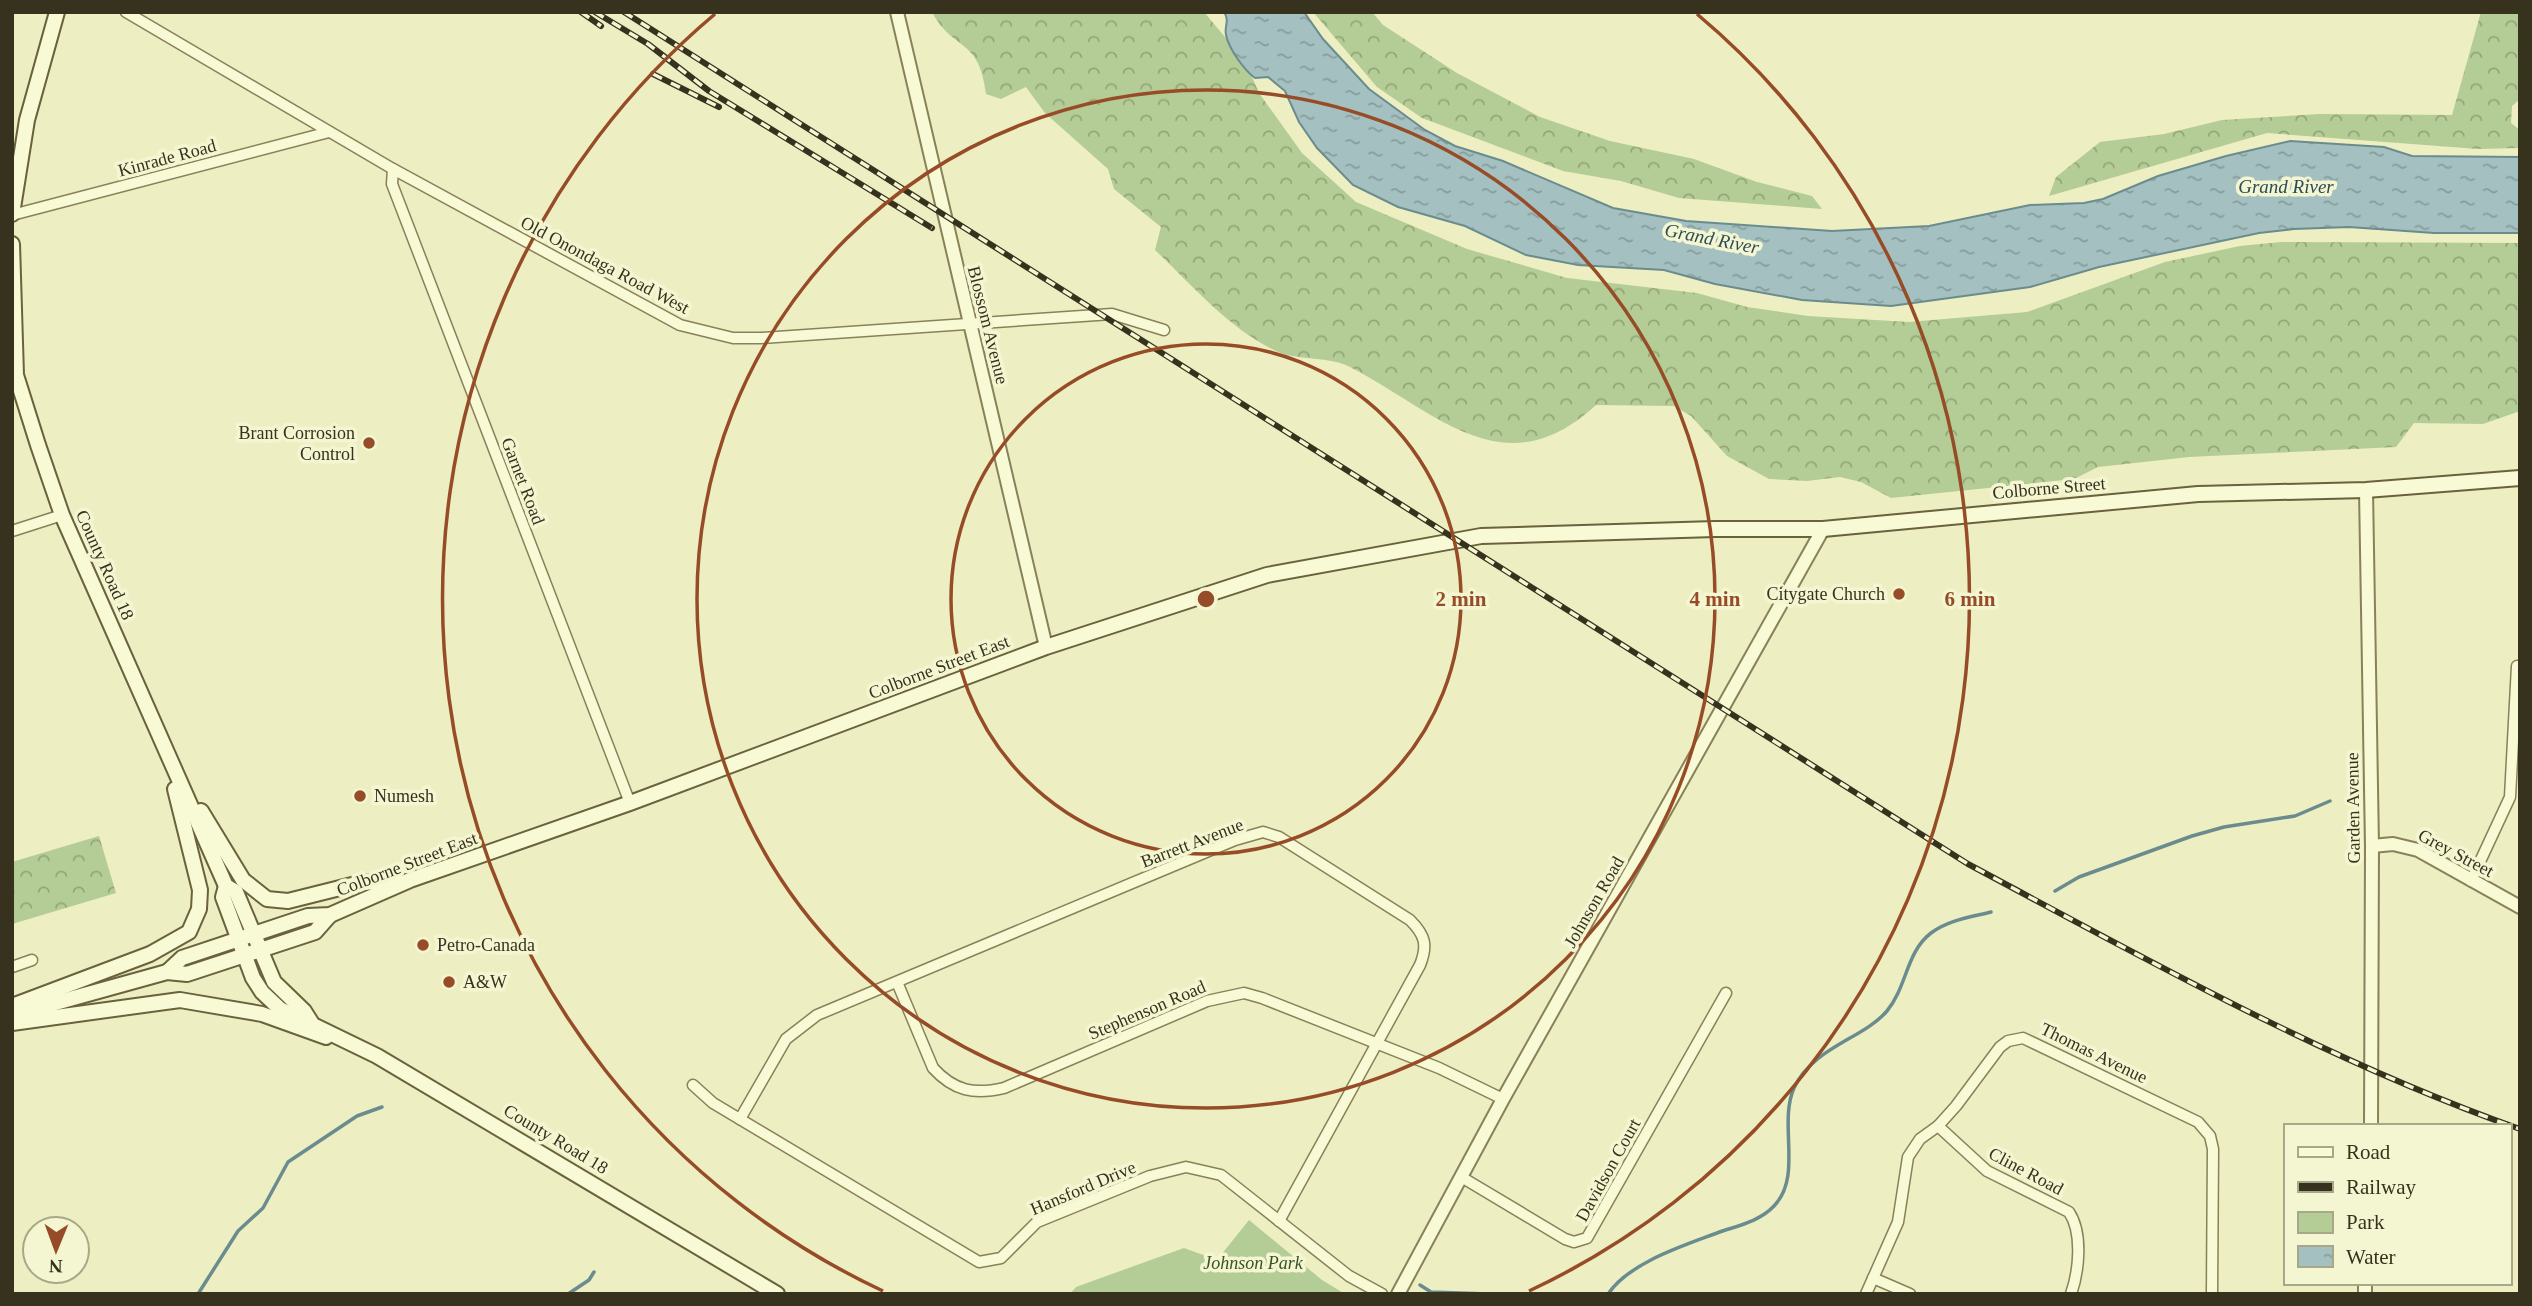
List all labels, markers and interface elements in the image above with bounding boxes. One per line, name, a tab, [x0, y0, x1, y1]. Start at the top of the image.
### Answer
street label: Kinrade Road	[116, 135, 218, 181]
water label: Grand River	[2238, 176, 2334, 197]
street label: Old Onondaga Road West	[517, 212, 693, 318]
water label: Grand River	[1663, 219, 1761, 258]
street label: Blossom Avenue	[964, 264, 1012, 386]
place label: Brant Corrosion Control	[239, 423, 355, 464]
marker: Brant Corrosion Control	[361, 435, 377, 451]
street label: Garnet Road	[497, 435, 549, 527]
street label: Colborne Street	[1992, 473, 2106, 503]
street label: County Road 18	[72, 507, 138, 623]
place label: Citygate Church	[1767, 584, 1885, 604]
marker: Citygate Church	[1891, 586, 1907, 602]
centre of rings	[1194, 587, 1218, 611]
text: 2 min	[1436, 587, 1487, 611]
text: 4 min	[1690, 587, 1741, 611]
text: 6 min	[1945, 587, 1996, 611]
street label: Colborne Street East	[866, 631, 1012, 703]
street label: Garden Avenue	[2342, 752, 2364, 864]
place label: Numesh	[374, 786, 434, 806]
marker: Numesh	[352, 788, 368, 804]
street label: Barrett Avenue	[1138, 814, 1246, 872]
street label: Grey Street	[2415, 825, 2497, 881]
street label: Colborne Street East	[334, 828, 480, 900]
street label: Johnson Road	[1560, 853, 1628, 951]
place label: Petro-Canada	[437, 935, 535, 955]
marker: Petro-Canada	[415, 937, 431, 953]
place label: A&W	[463, 972, 507, 992]
marker: A&W	[441, 974, 457, 990]
street label: Stephenson Road	[1085, 976, 1209, 1044]
street label: Thomas Avenue	[2037, 1019, 2151, 1087]
street label: County Road 18	[500, 1100, 612, 1178]
street label: Davidson Court	[1571, 1115, 1645, 1225]
legend	[2284, 1124, 2511, 1285]
text: Road	[2346, 1140, 2391, 1164]
street label: Cline Road	[1985, 1143, 2067, 1199]
street label: Hansford Drive	[1027, 1157, 1139, 1219]
text: Railway	[2346, 1175, 2416, 1199]
text: Park	[2346, 1210, 2385, 1234]
north arrow	[21, 1215, 91, 1285]
text: Water	[2346, 1245, 2396, 1269]
park label: Johnson Park	[1203, 1253, 1304, 1273]
text: N	[48, 1256, 63, 1277]

